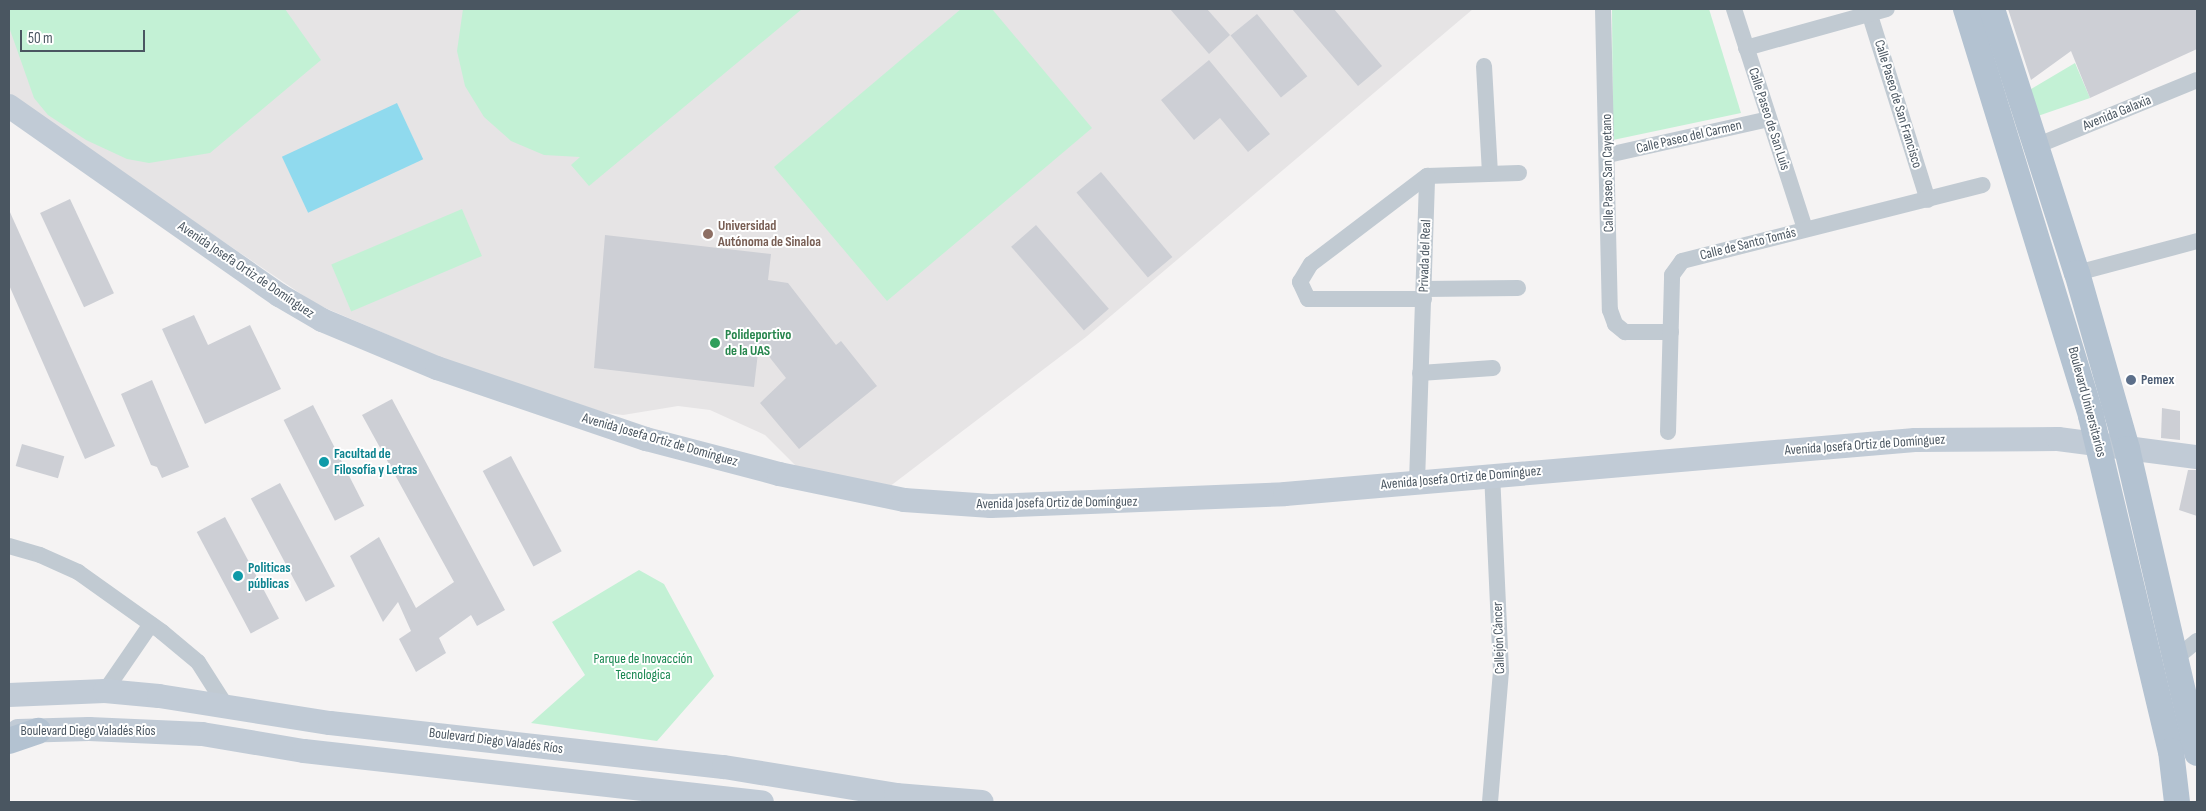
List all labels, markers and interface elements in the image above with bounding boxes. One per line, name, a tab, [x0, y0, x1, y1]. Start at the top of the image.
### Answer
scale bar	[22, 20, 148, 52]
text: 50 m	[28, 29, 53, 48]
street label: Calle Paseo de San Francisco	[1871, 38, 1925, 170]
street label: Calle Paseo de San Luis	[1745, 66, 1793, 172]
street label: Avenida Galaxia	[2080, 92, 2154, 134]
street label: Calle Paseo San Cayetano	[1599, 114, 1617, 232]
street label: Calle Paseo del Carmen	[1635, 117, 1743, 157]
street label: Avenida Josefa Ortiz de Domínguez	[175, 218, 317, 322]
place label: Universidad Autónoma de Sinaloa	[718, 218, 821, 250]
street label: Privada del Real	[1415, 219, 1435, 293]
street label: Calle de Santo Tomás	[1698, 224, 1798, 264]
marker: Universidad Autónoma de Sinaloa	[702, 228, 714, 240]
place label: Polideportivo de la UAS	[725, 327, 791, 360]
marker: Polideportivo de la UAS	[709, 337, 721, 349]
street label: Boulevard Universitarios	[2064, 345, 2110, 459]
place label: Pemex	[2141, 372, 2174, 388]
marker: Pemex	[2125, 374, 2137, 386]
street label: Avenida Josefa Ortiz de Domínguez	[580, 410, 740, 470]
street label: Avenida Josefa Ortiz de Domínguez	[1784, 431, 1946, 459]
place label: Facultad de Filosofía y Letras	[334, 446, 417, 478]
marker: Facultad de Filosofía y Letras	[318, 456, 330, 468]
street label: Avenida Josefa Ortiz de Domínguez	[1380, 463, 1542, 493]
street label: Avenida Josefa Ortiz de Domínguez	[976, 493, 1138, 513]
place label: Politicas públicas	[248, 560, 291, 592]
marker: Politicas públicas	[232, 570, 244, 582]
street label: Callejón Cáncer	[1489, 602, 1509, 674]
park label: Parque de Inovacción Tecnologica	[594, 651, 692, 684]
street label: Boulevard Diego Valadés Ríos	[20, 723, 156, 739]
street label: Boulevard Diego Valadés Ríos	[428, 724, 564, 758]

